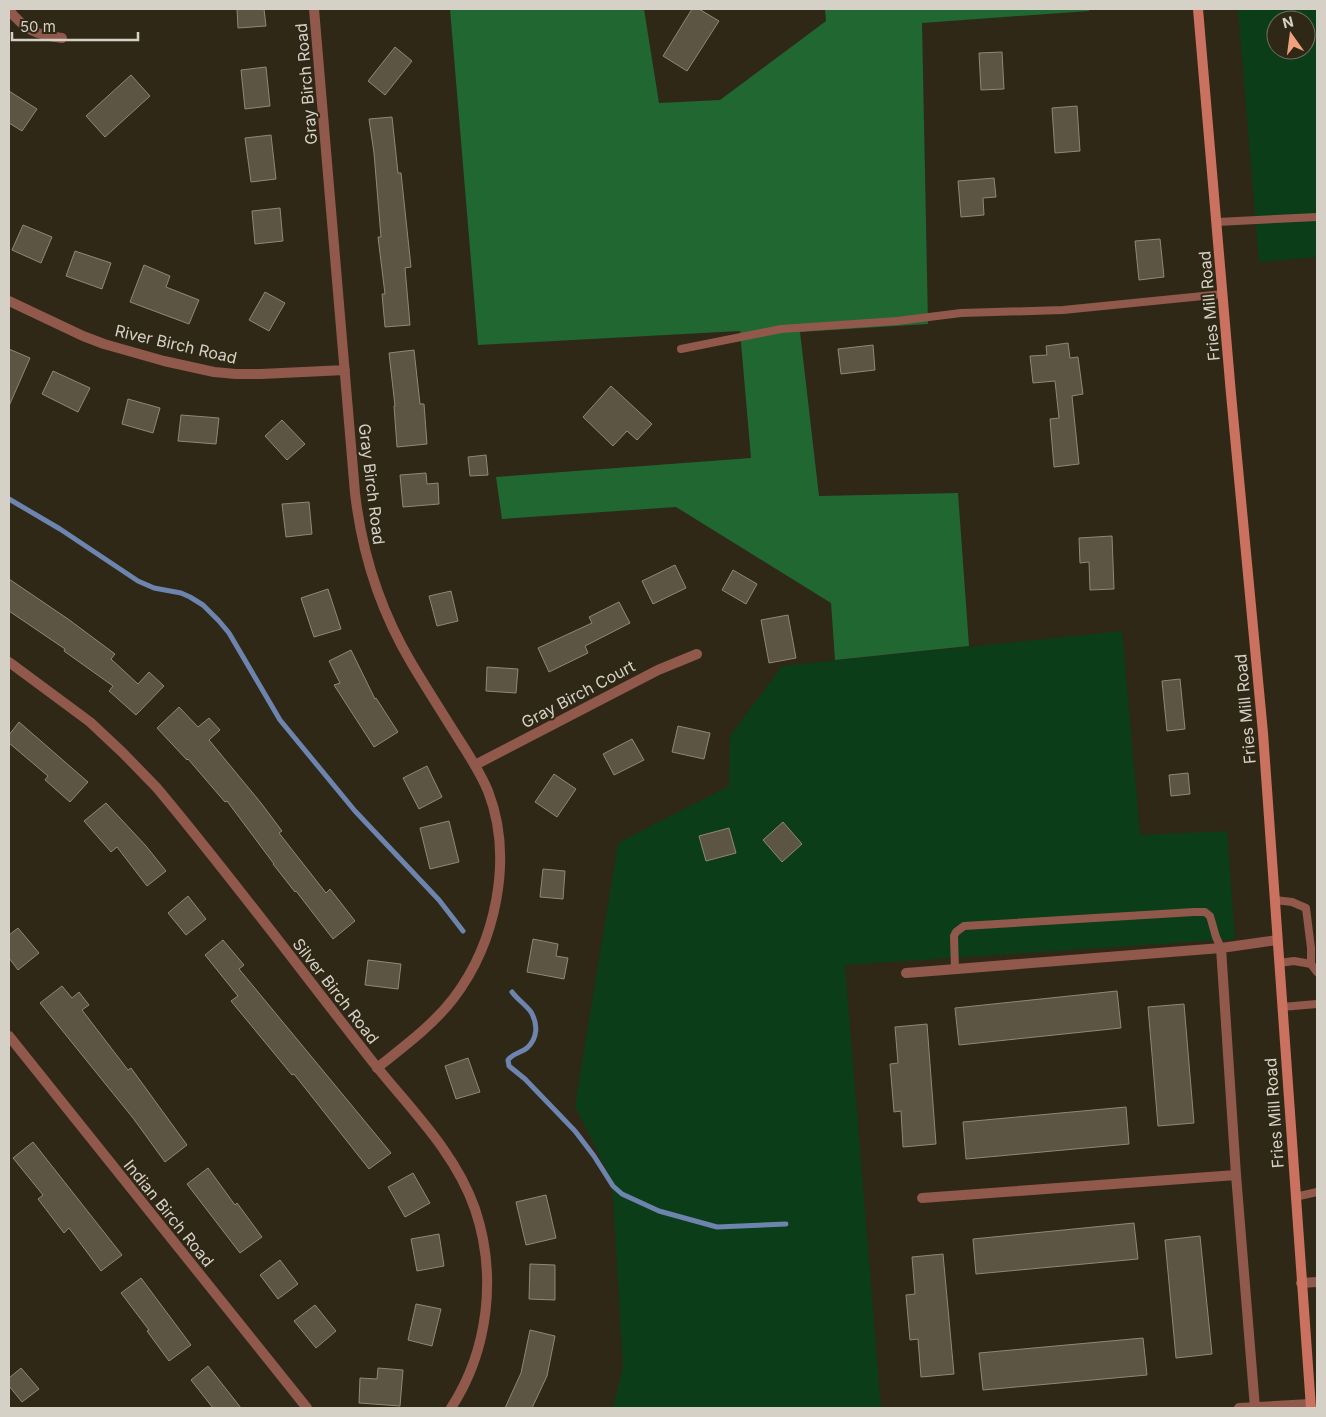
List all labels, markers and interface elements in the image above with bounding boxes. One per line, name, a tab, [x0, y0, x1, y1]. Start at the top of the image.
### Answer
scale bar	[12, 10, 139, 42]
north arrow	[1266, 10, 1316, 60]
text: N	[1281, 12, 1295, 31]
text: 50 m	[20, 17, 56, 36]
street label: Gray Birch Road	[291, 22, 321, 146]
street label: Fries Mill Road	[1194, 250, 1224, 362]
street label: River Birch Road	[113, 320, 239, 368]
street label: Gray Birch Road	[355, 422, 389, 546]
street label: Fries Mill Road	[1230, 653, 1260, 765]
street label: Gray Birch Court	[518, 656, 638, 732]
street label: Silver Birch Road	[289, 934, 383, 1048]
street label: Fries Mill Road	[1260, 1057, 1288, 1169]
street label: Indian Birch Road	[120, 1155, 218, 1271]

